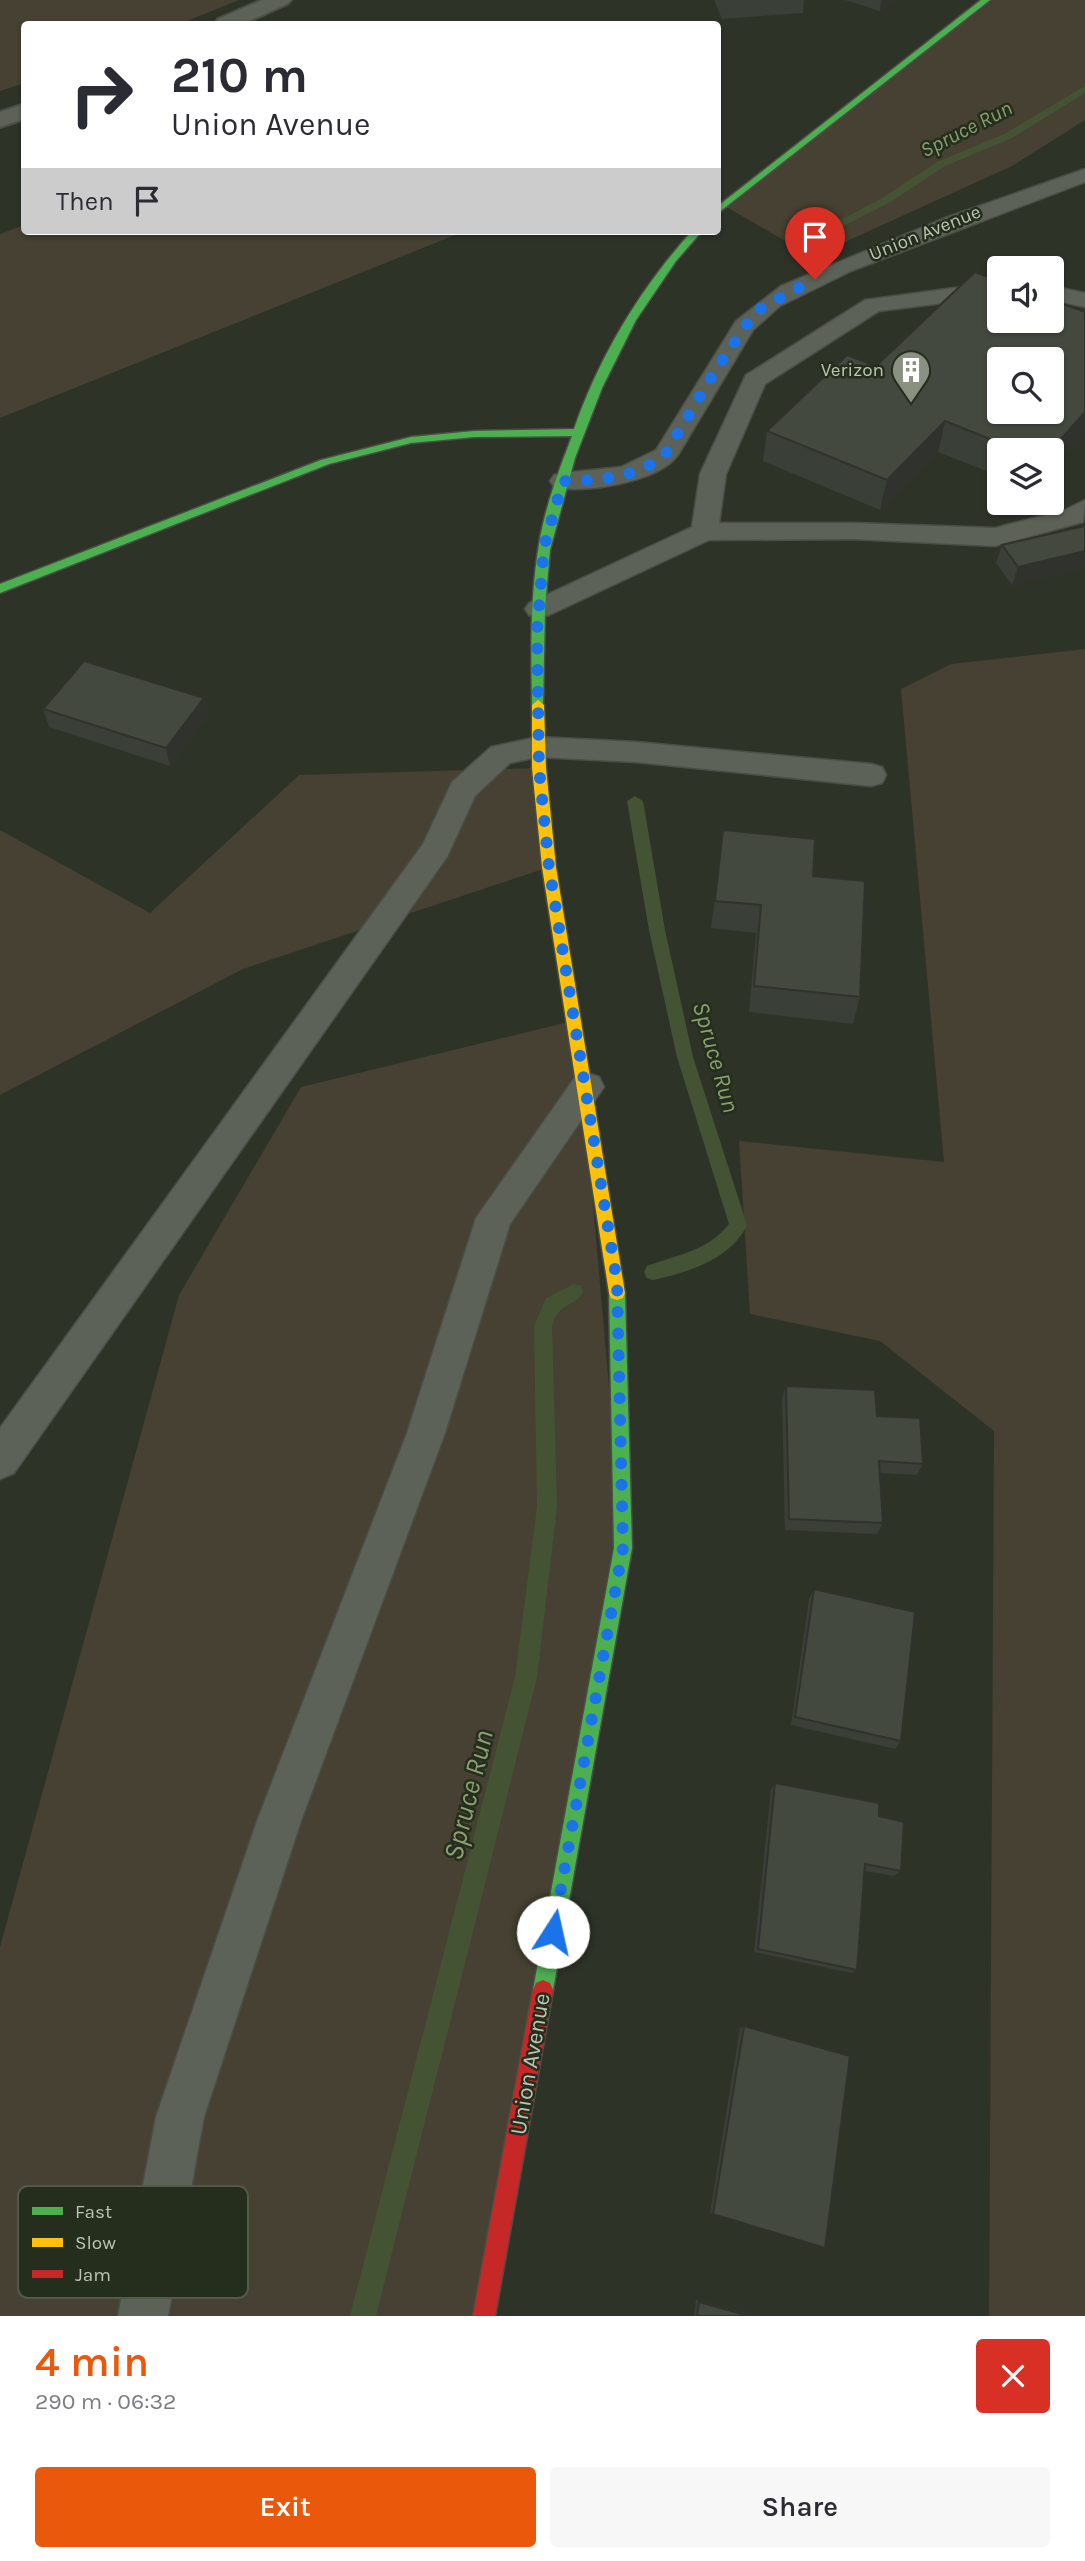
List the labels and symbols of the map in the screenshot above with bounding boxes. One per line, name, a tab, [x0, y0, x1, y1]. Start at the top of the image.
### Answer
water label: Spruce Run	[916, 96, 1016, 162]
street label: Union Avenue	[866, 201, 984, 265]
pin	[785, 207, 845, 279]
building icon: Verizon	[890, 349, 932, 404]
place label: Verizon	[821, 359, 884, 381]
water label: Spruce Run	[687, 998, 745, 1116]
water label: Spruce Run	[436, 1727, 500, 1863]
position arrow	[516, 1895, 590, 1969]
street label: Union Avenue	[504, 1991, 556, 2137]
legend	[18, 2186, 248, 2298]
text: Fast	[75, 2201, 112, 2223]
text: Slow	[75, 2232, 116, 2254]
text: Jam	[75, 2264, 111, 2286]

